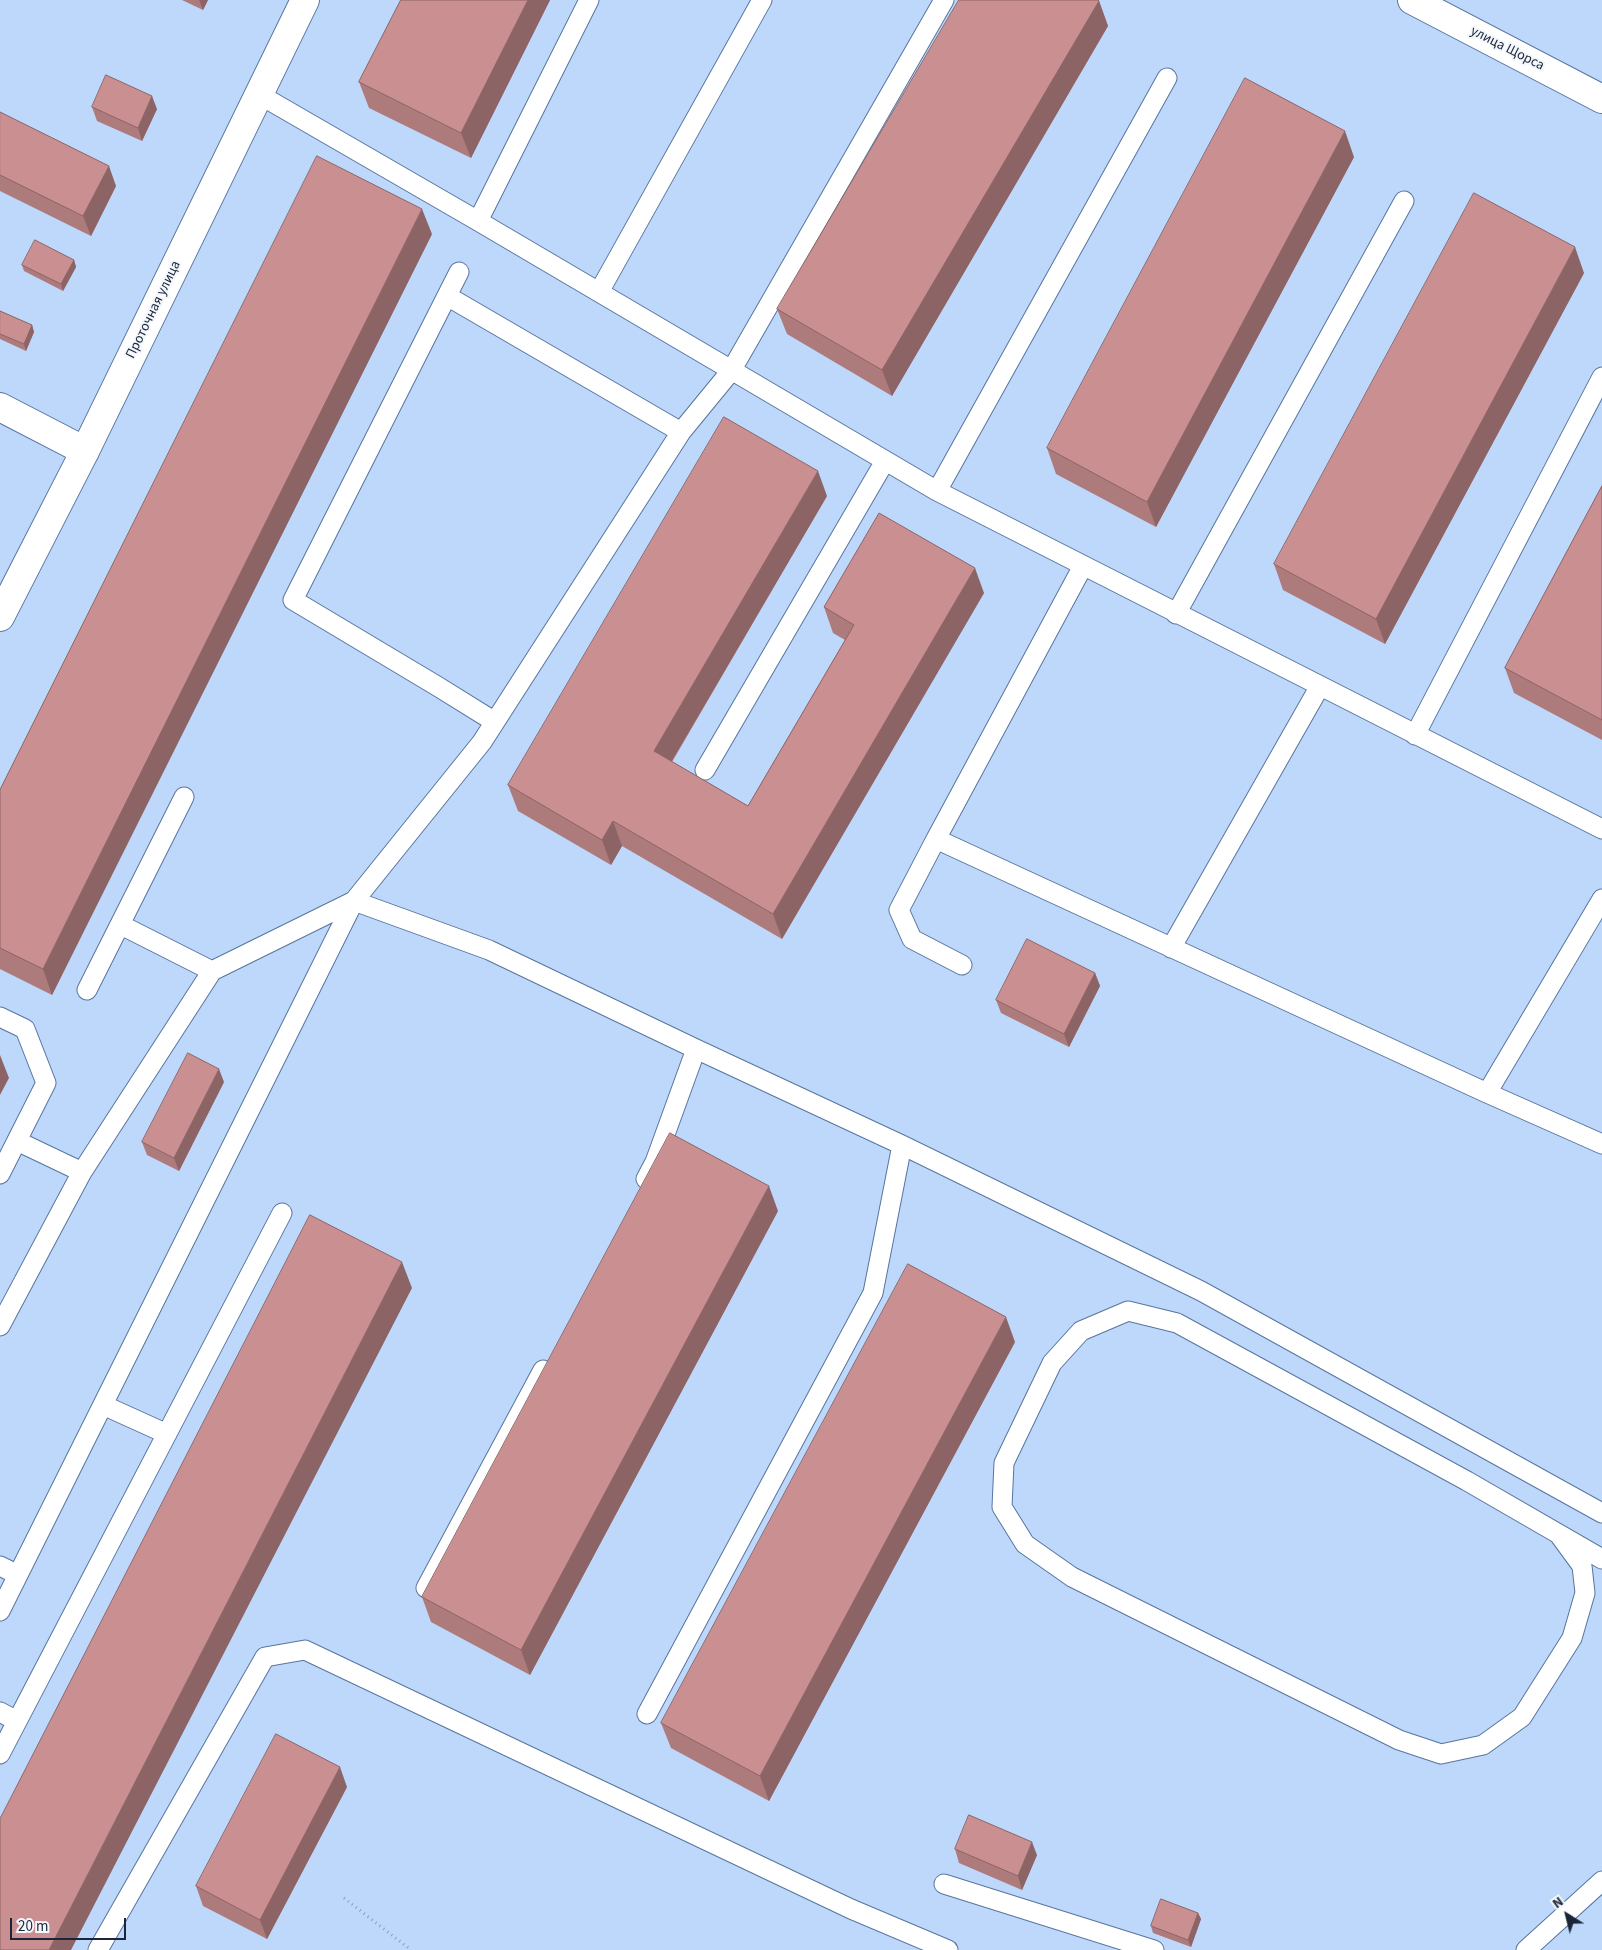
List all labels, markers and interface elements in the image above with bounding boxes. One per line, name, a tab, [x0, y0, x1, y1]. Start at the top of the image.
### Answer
street label: улица Щорса	[1467, 23, 1547, 75]
street label: Проточная улица	[123, 258, 185, 362]
north arrow	[1542, 1890, 1592, 1940]
text: N	[1549, 1892, 1568, 1914]
scale bar	[12, 1908, 129, 1940]
text: 20 m	[18, 1916, 48, 1937]

